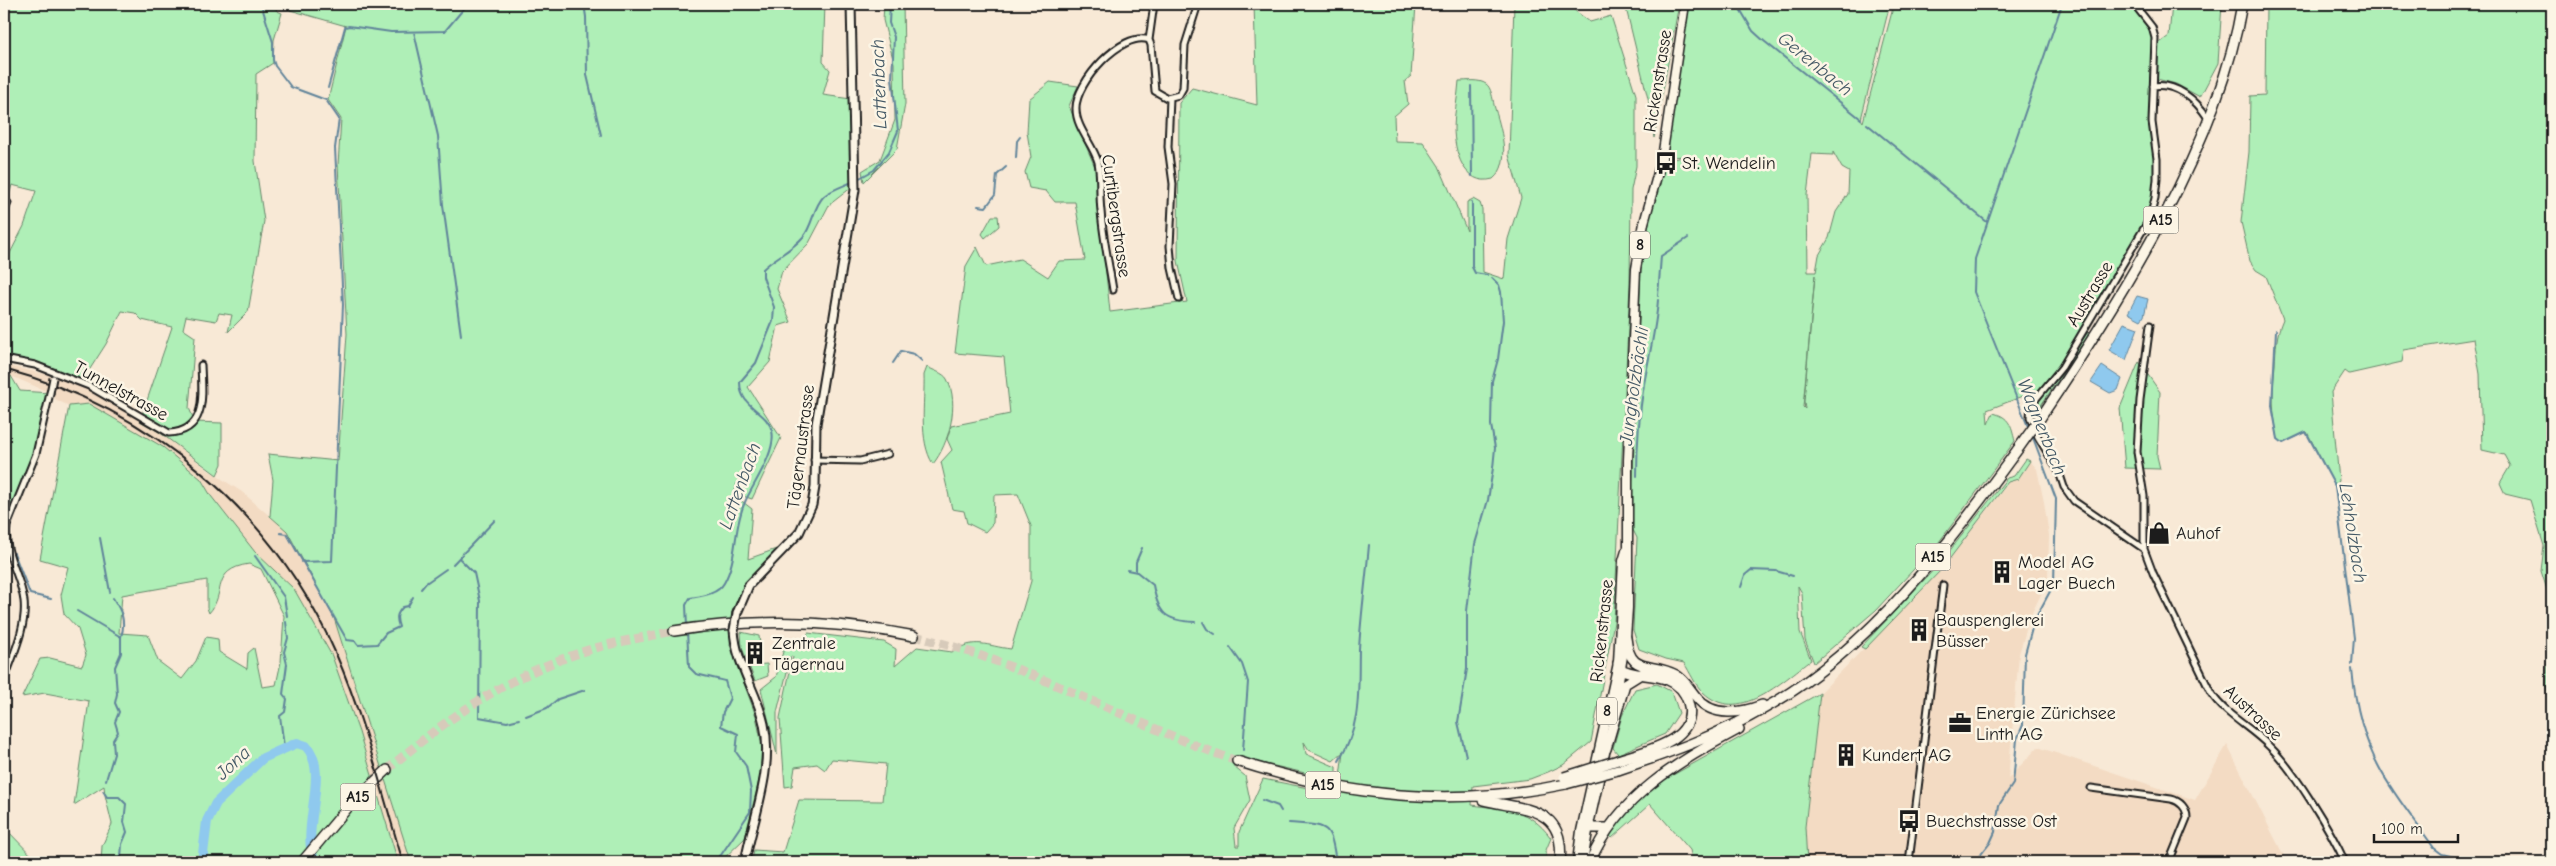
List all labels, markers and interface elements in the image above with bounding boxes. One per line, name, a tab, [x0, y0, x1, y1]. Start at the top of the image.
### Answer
water label: Gerenbach	[1773, 27, 1857, 101]
street label: Rickenstrasse	[1640, 28, 1676, 134]
water label: Lattenbach	[866, 39, 892, 129]
bus stop icon: St. Wendelin	[1653, 150, 1679, 176]
street label: Curtibergstrasse	[1097, 153, 1135, 279]
place label: St. Wendelin	[1682, 153, 1776, 174]
road number: A15	[2144, 206, 2178, 234]
road number: 8	[1630, 232, 1650, 258]
street label: Austrasse	[2062, 258, 2118, 330]
water label: Jungholzbächli	[1615, 325, 1653, 448]
street label: Tunnelstrasse	[70, 357, 172, 425]
water label: Wagnerbach	[2013, 375, 2071, 479]
street label: Tägernaustrasse	[783, 384, 819, 510]
water label: Lattenbach	[714, 440, 766, 532]
water label: Lehholzbach	[2334, 481, 2372, 585]
shop icon: Auhof	[2146, 520, 2172, 546]
place label: Auhof	[2176, 523, 2221, 544]
road number: A15	[1916, 544, 1950, 570]
place label: Model AG Lager Buech	[2018, 552, 2115, 594]
building icon: Model AG Lager Buech	[1989, 559, 2015, 585]
street label: Rickenstrasse	[1586, 578, 1618, 684]
place label: Bauspenglerei Büsser	[1936, 610, 2044, 652]
building icon: Bauspenglerei Büsser	[1906, 617, 1932, 643]
place label: Zentrale Tägernau	[772, 633, 844, 675]
building icon: Zentrale Tägernau	[742, 640, 768, 666]
street label: Austrasse	[2219, 681, 2287, 745]
road number: 8	[1597, 698, 1617, 724]
place label: Energie Zürichsee Linth AG	[1976, 703, 2116, 745]
office icon: Energie Zürichsee Linth AG	[1947, 710, 1973, 736]
water label: Jona	[210, 741, 255, 785]
building icon: Kundert AG	[1833, 742, 1859, 768]
place label: Kundert AG	[1862, 745, 1951, 766]
road number: A15	[1306, 772, 1340, 798]
road number: A15	[340, 784, 376, 810]
bus stop icon: Buechstrasse Ost	[1896, 808, 1922, 834]
place label: Buechstrasse Ost	[1926, 811, 2057, 832]
scale bar	[2374, 811, 2457, 843]
text: 100 m	[2381, 820, 2423, 838]

